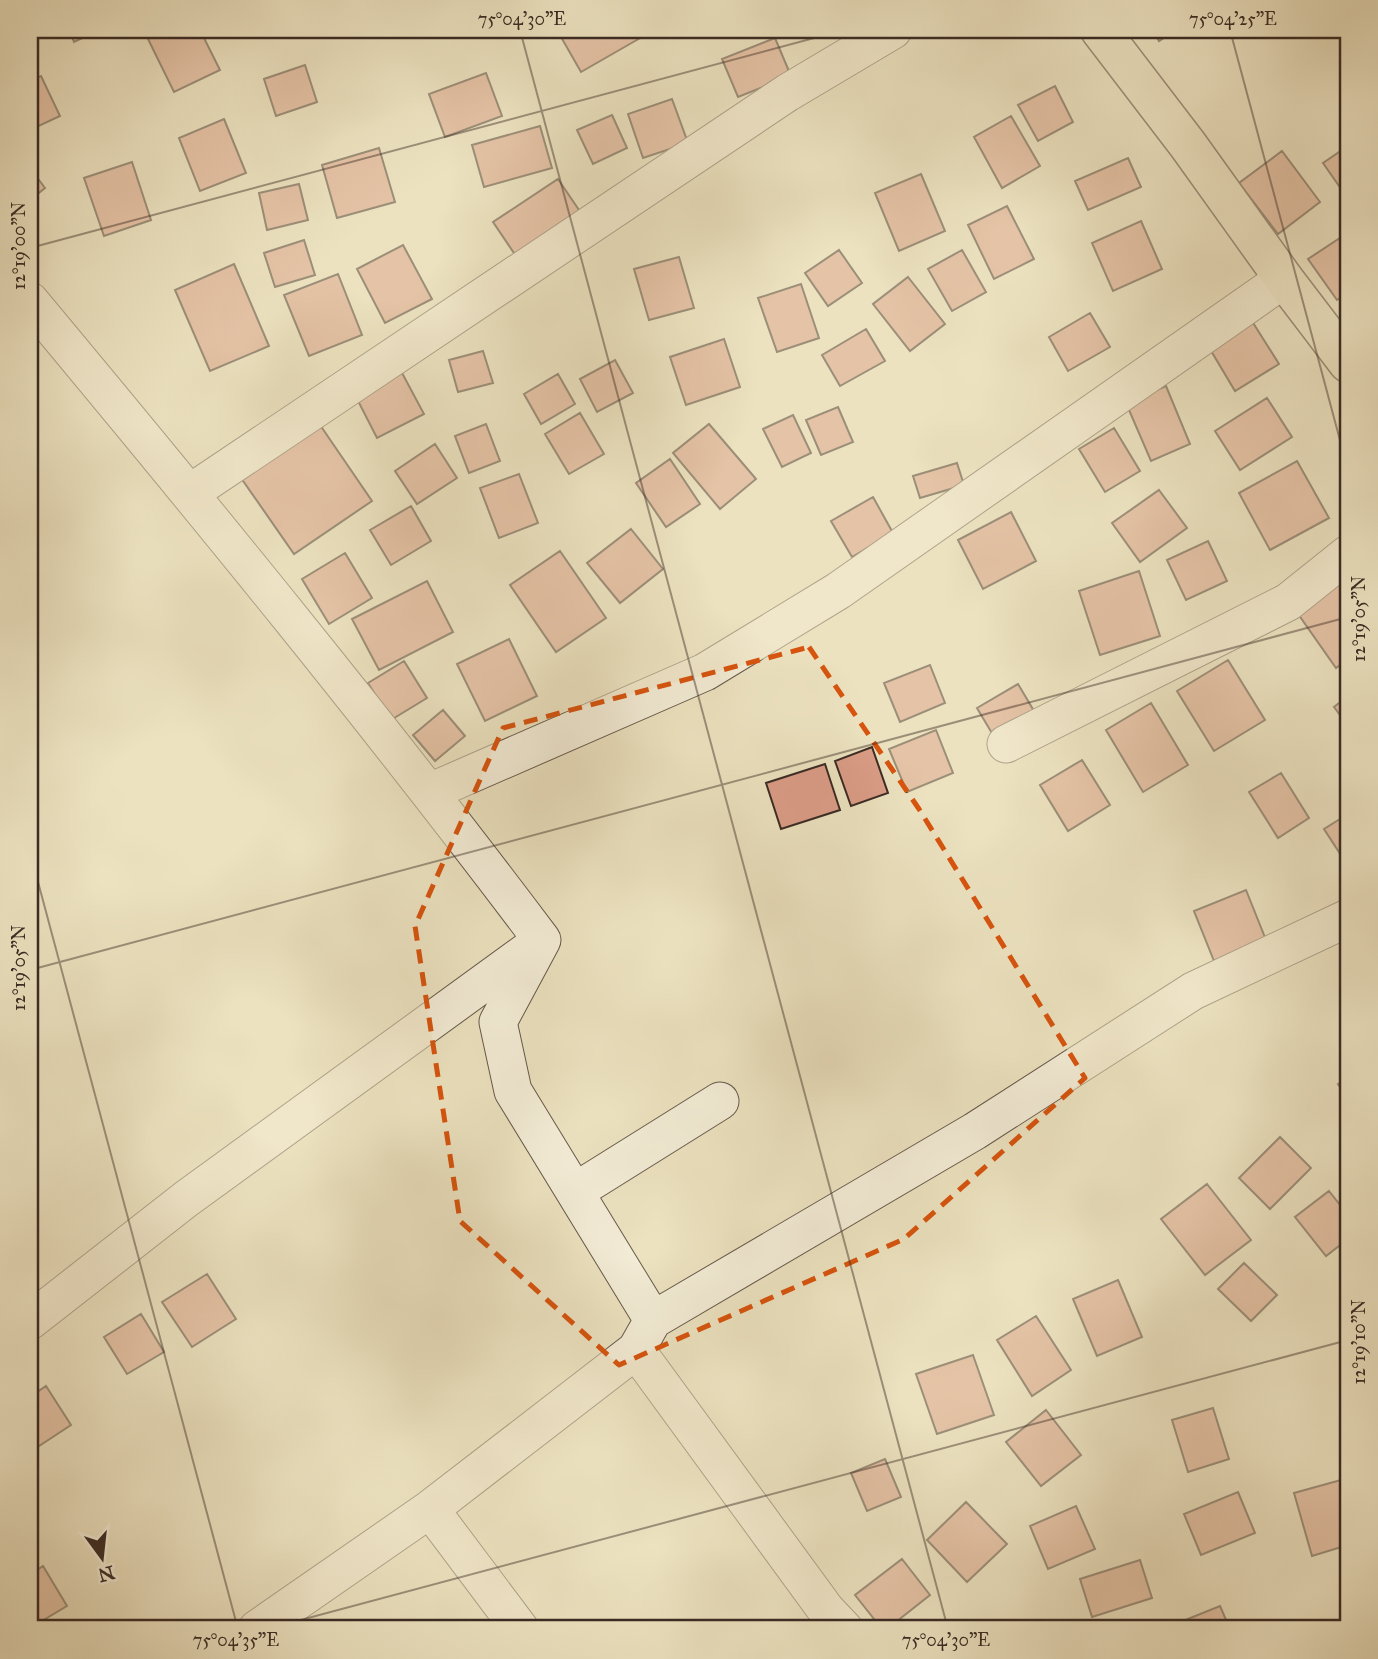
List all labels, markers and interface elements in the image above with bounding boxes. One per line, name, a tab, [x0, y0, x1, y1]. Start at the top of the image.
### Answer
text: 75°04'30"E	[478, 8, 566, 30]
text: 75°04'25"E	[1189, 8, 1277, 30]
text: 12°19'00"N	[8, 202, 30, 290]
text: 12°19'05"N	[1348, 576, 1370, 662]
text: 12°19'05"N	[8, 925, 30, 1011]
text: 12°19'10"N	[1348, 1300, 1370, 1384]
north arrow	[66, 1522, 136, 1592]
text: N	[96, 1561, 117, 1587]
text: 75°04'35"E	[193, 1629, 279, 1651]
text: 75°04'30"E	[902, 1629, 990, 1651]

